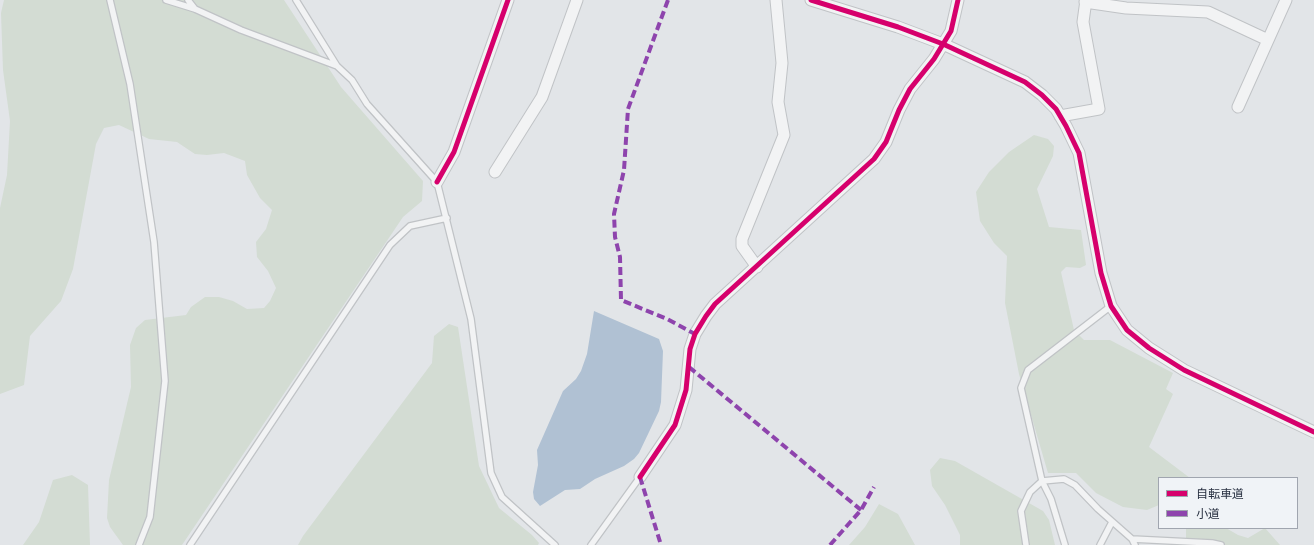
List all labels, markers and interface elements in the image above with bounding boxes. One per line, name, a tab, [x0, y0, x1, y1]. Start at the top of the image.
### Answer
legend	[1158, 477, 1298, 529]
text: 自転車道	[1196, 484, 1244, 503]
text: 小道	[1196, 504, 1220, 523]

